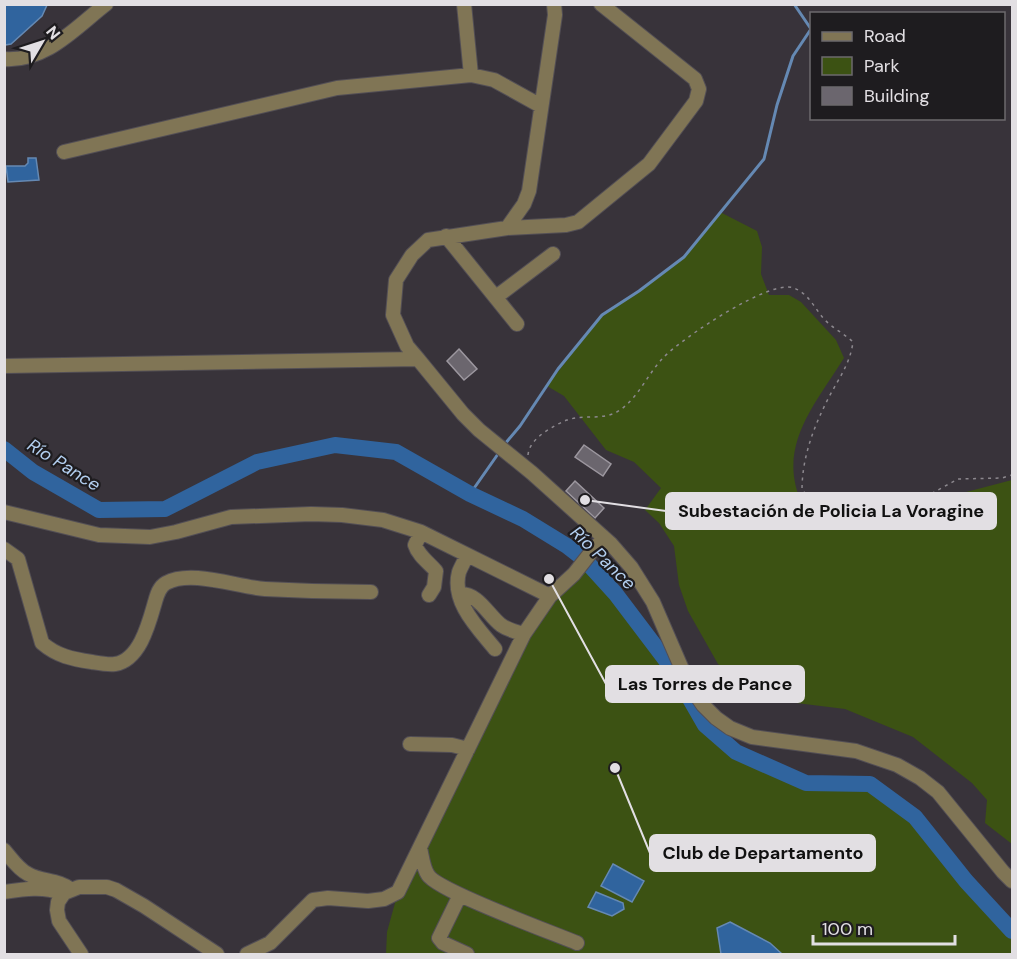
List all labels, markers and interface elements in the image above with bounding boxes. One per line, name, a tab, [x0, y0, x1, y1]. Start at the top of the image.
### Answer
north arrow	[12, 12, 72, 72]
legend	[810, 12, 1005, 120]
text: N	[41, 22, 65, 44]
text: Road	[864, 24, 906, 48]
text: Park	[864, 54, 900, 78]
text: Building	[864, 84, 929, 108]
water label: Río Pance	[23, 433, 105, 497]
callout: Subestación de Policia La Voragine	[666, 493, 996, 529]
text: Subestación de Policia La Voragine	[678, 499, 984, 523]
water label: Río Pance	[565, 521, 641, 595]
callout: Las Torres de Pance	[606, 666, 804, 702]
text: Las Torres de Pance	[618, 672, 792, 696]
callout: Club de Departamento	[650, 835, 875, 871]
text: Club de Departamento	[662, 841, 864, 865]
scale bar	[813, 908, 956, 946]
text: 100 m	[822, 917, 873, 941]

